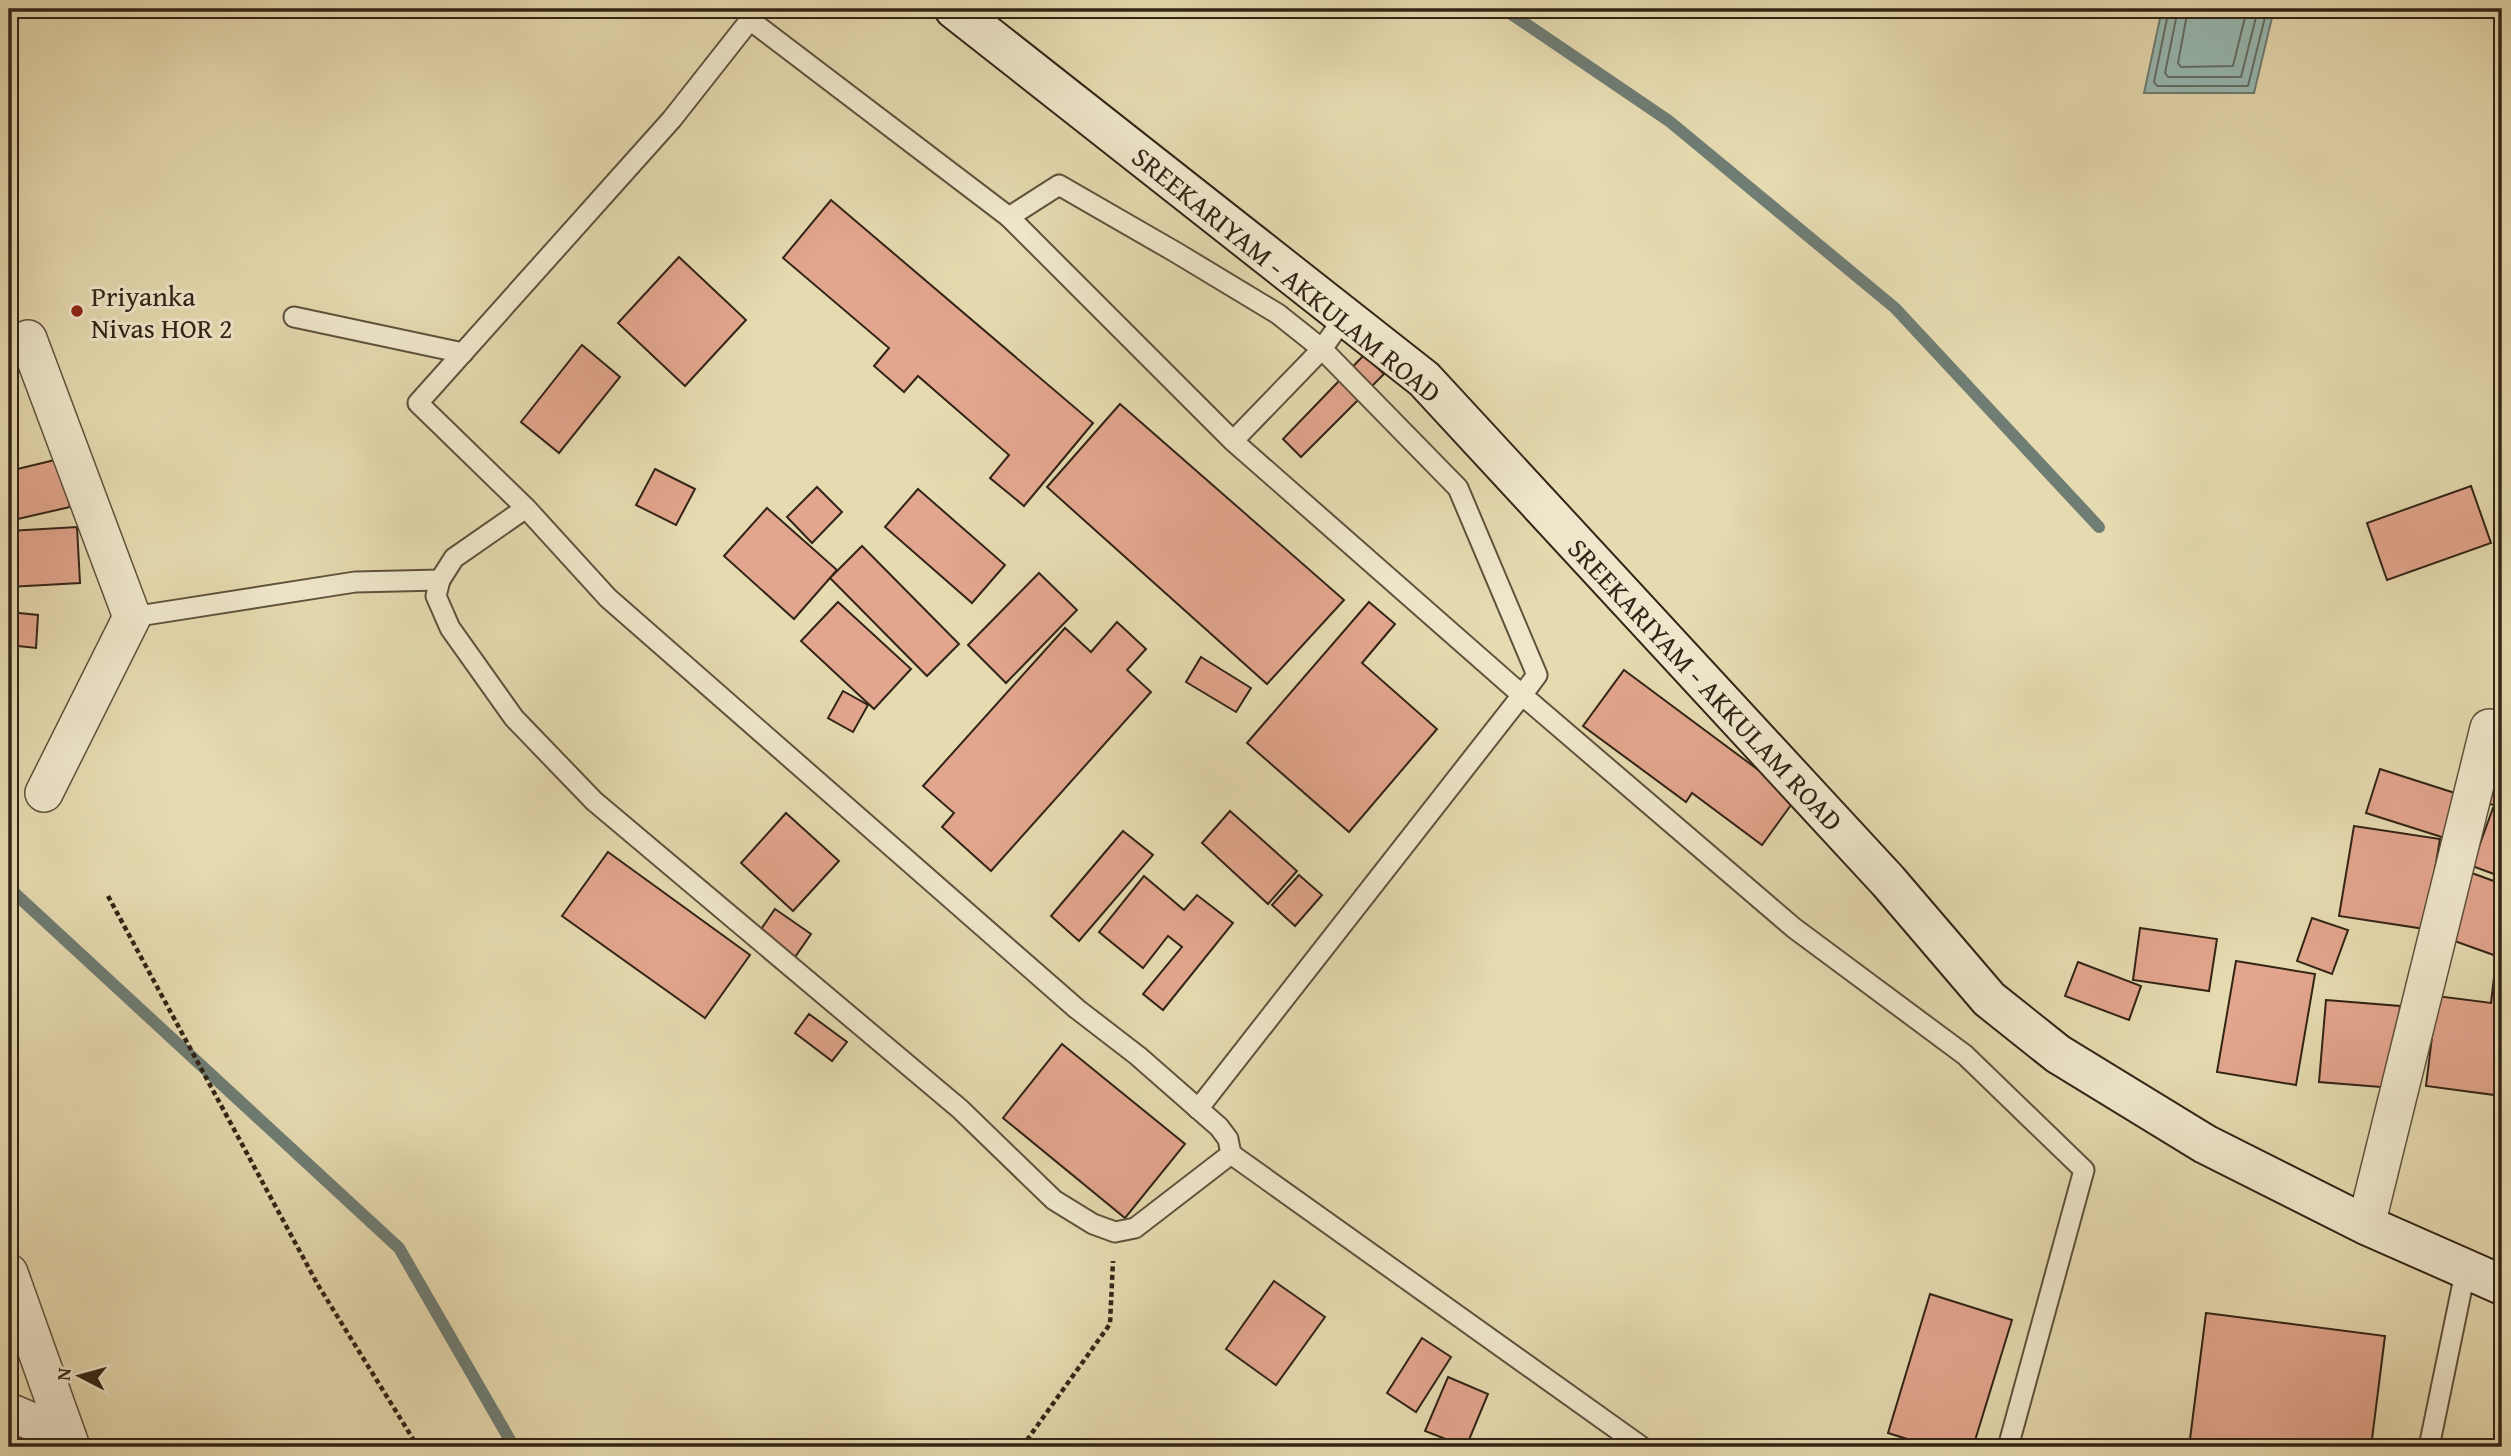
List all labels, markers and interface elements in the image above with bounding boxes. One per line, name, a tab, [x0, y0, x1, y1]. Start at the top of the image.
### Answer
street label: SREEKARIYAM - AKKULAM ROAD	[1124, 136, 1450, 412]
place label: Priyanka Nivas HOR 2	[91, 275, 232, 348]
marker: Priyanka Nivas HOR 2	[69, 303, 85, 319]
street label: SREEKARIYAM - AKKULAM ROAD	[1559, 528, 1853, 840]
north arrow	[46, 1340, 116, 1410]
text: N	[49, 1366, 78, 1382]

